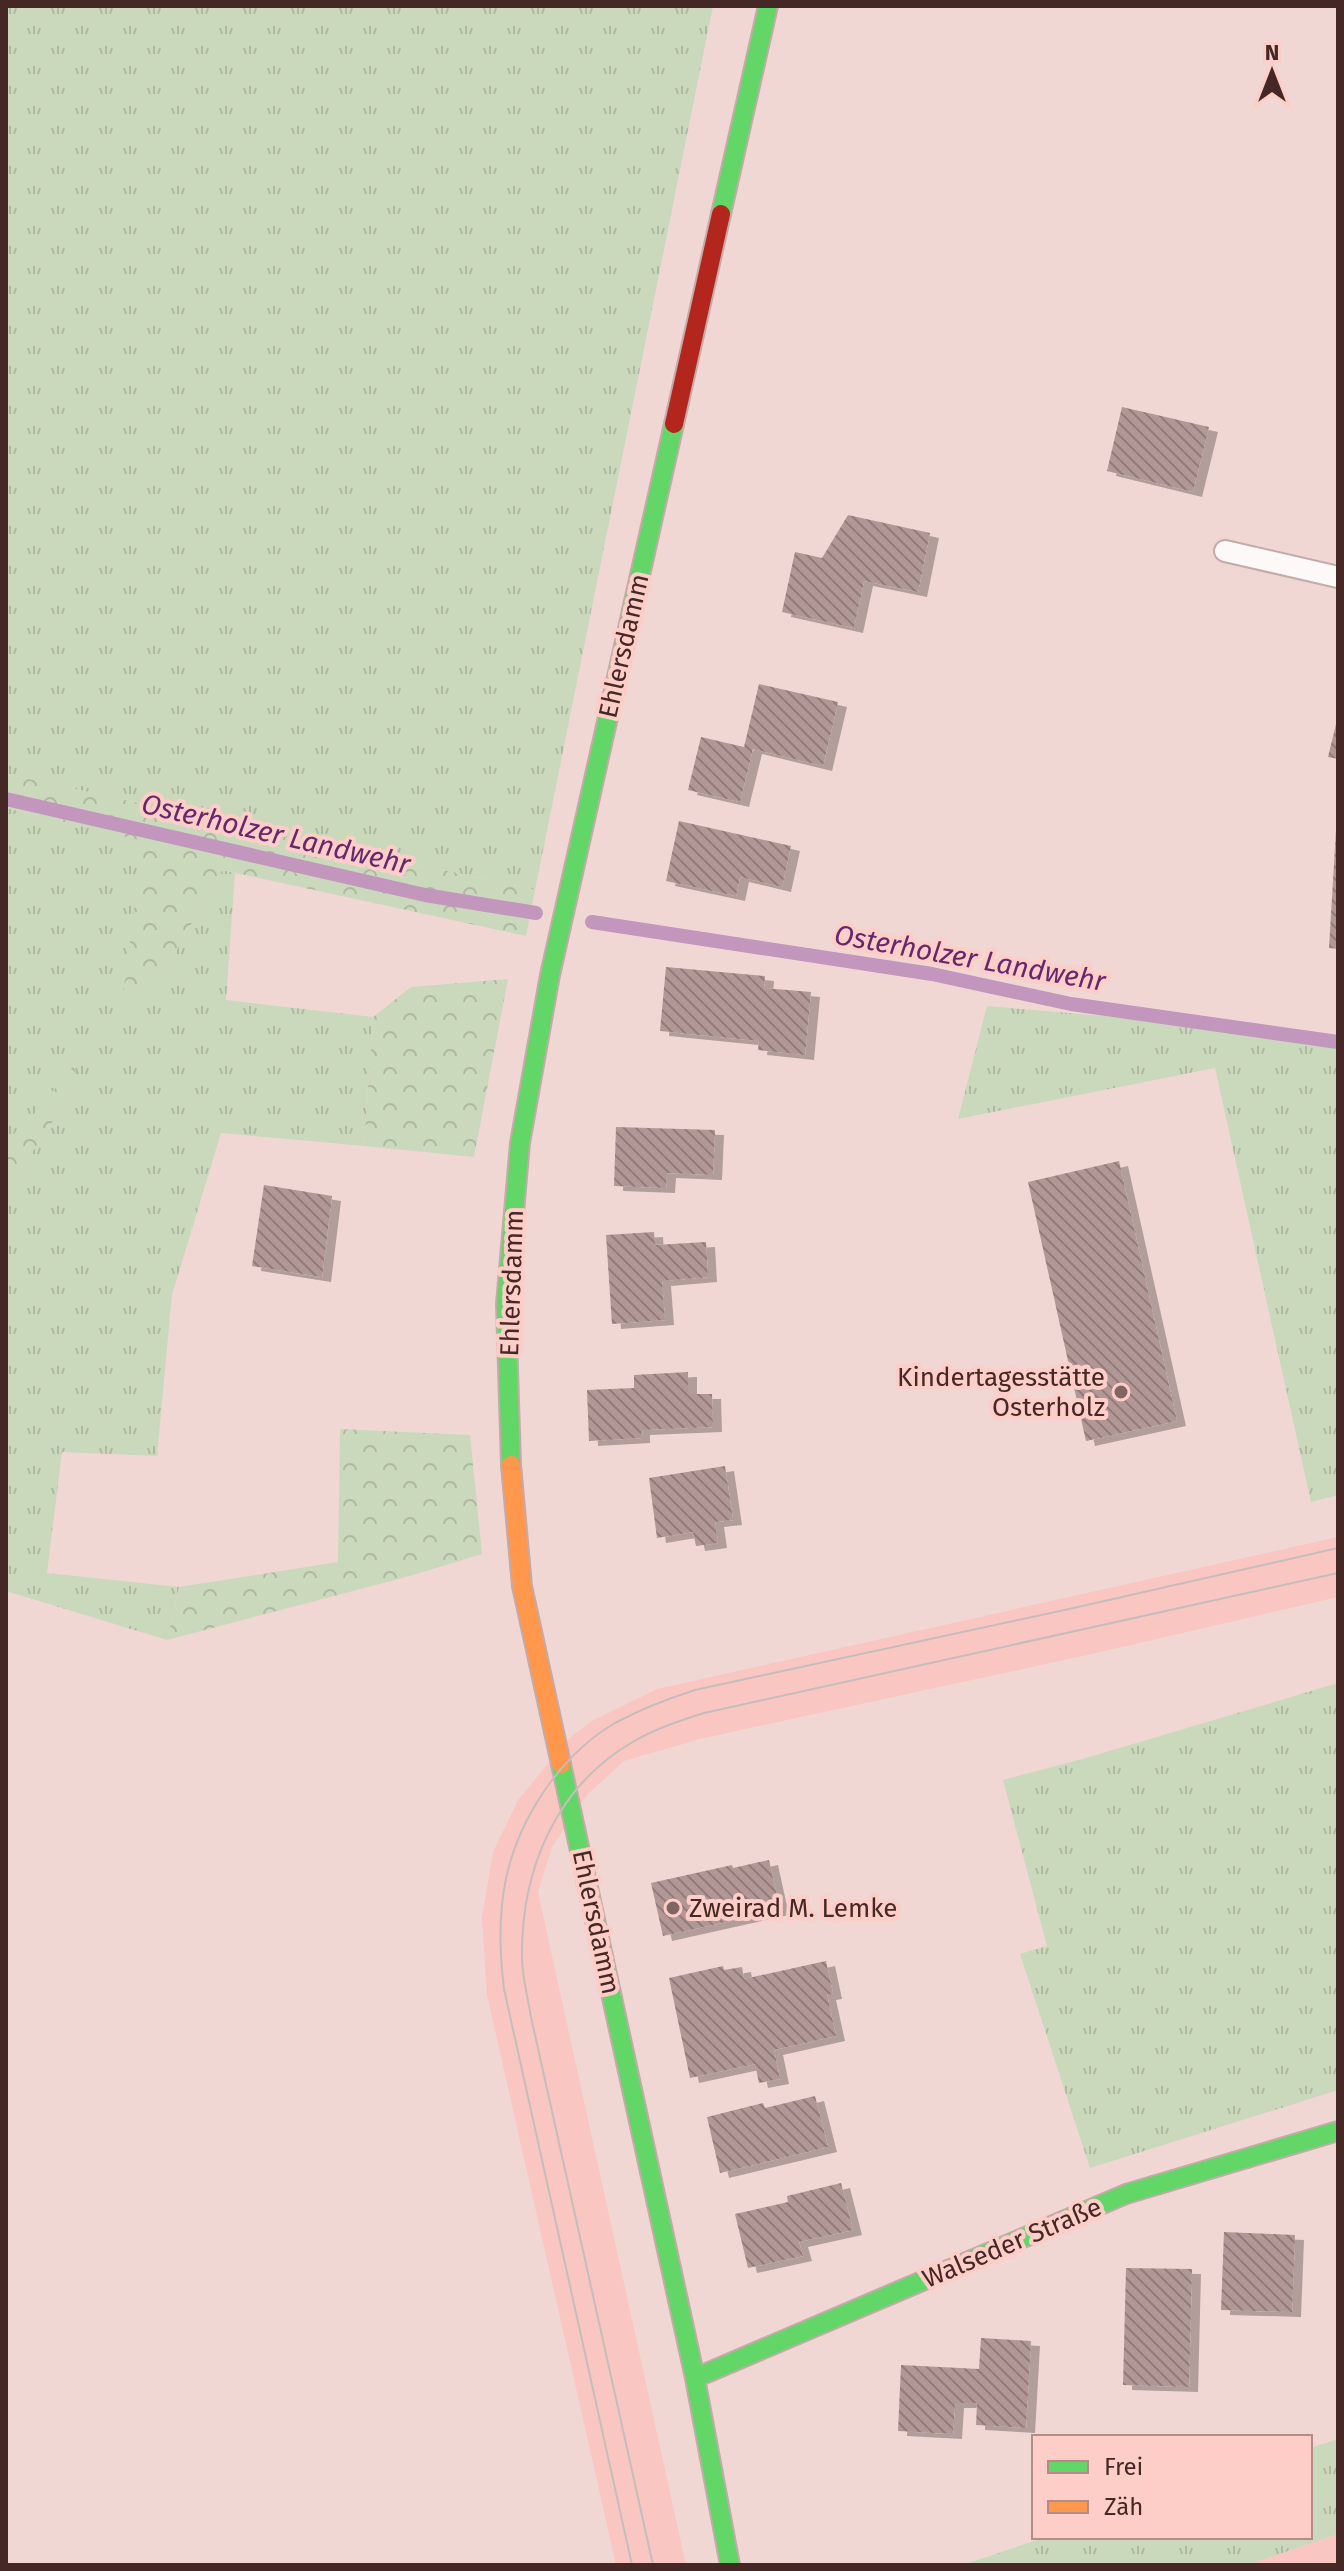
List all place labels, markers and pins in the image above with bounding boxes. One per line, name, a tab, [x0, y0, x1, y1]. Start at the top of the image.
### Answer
place label: Kindertagesstätte Osterholz	[897, 1362, 1105, 1423]
marker: Kindertagesstätte Osterholz	[1112, 1383, 1130, 1401]
place label: Zweirad M. Lemke	[689, 1893, 898, 1924]
marker: Zweirad M. Lemke	[664, 1899, 682, 1917]

